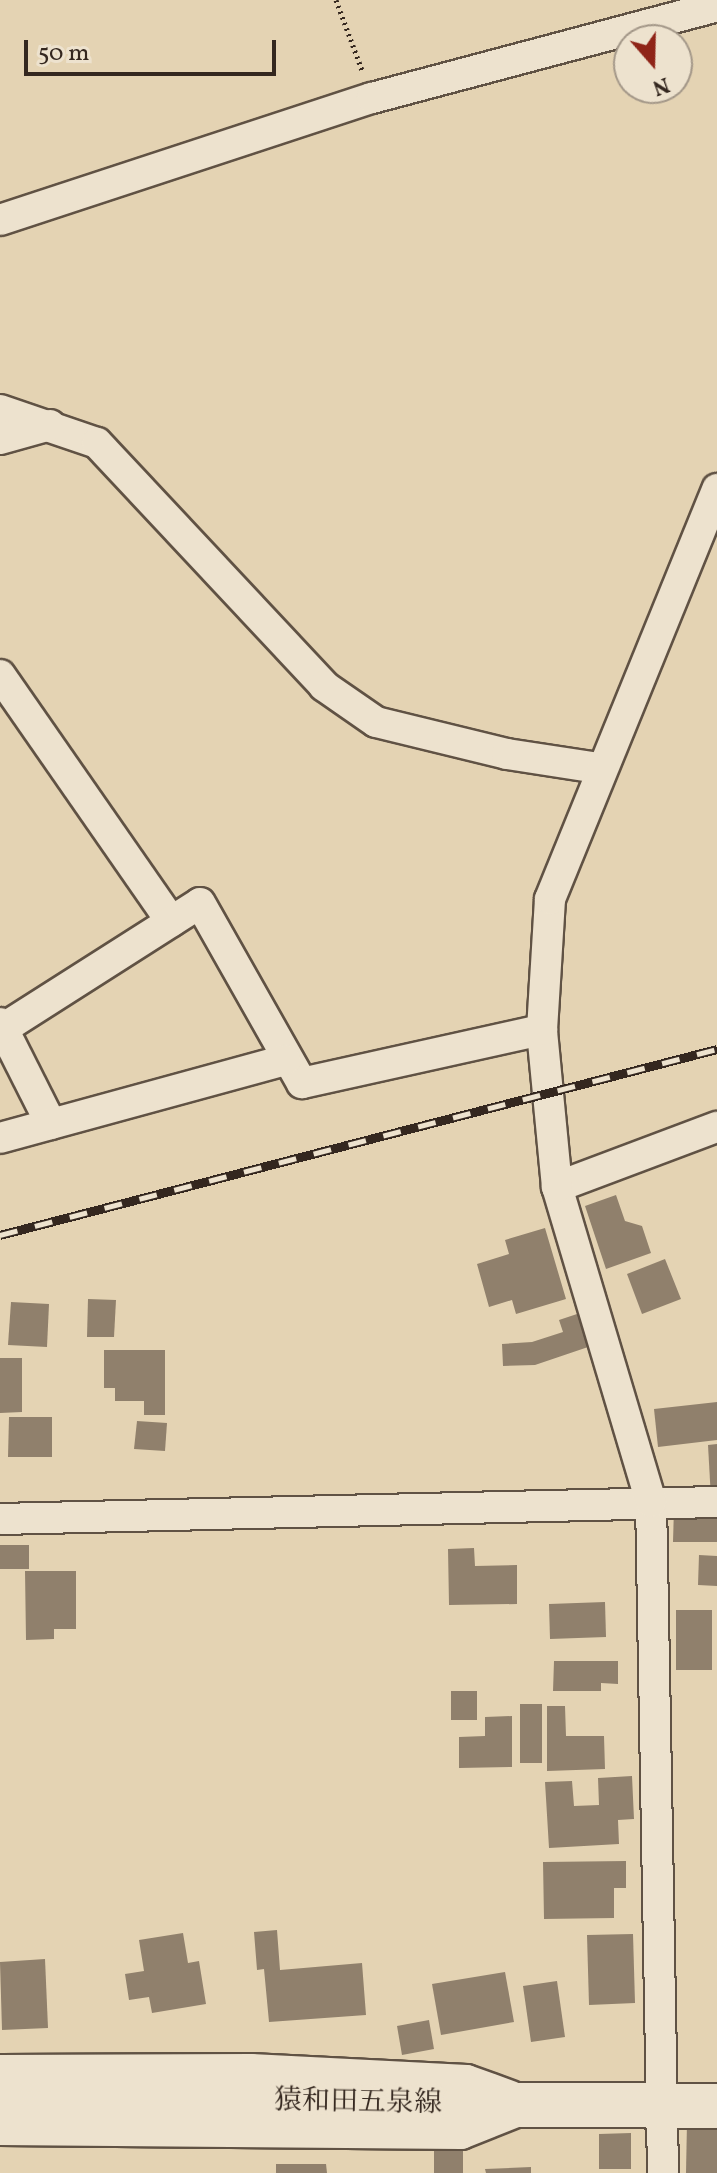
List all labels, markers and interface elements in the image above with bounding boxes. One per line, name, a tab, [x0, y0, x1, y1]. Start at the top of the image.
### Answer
scale bar	[28, 24, 280, 74]
north arrow	[613, 24, 693, 104]
text: 50 m	[38, 37, 90, 71]
text: N	[648, 68, 674, 102]
street label: 猿和田五泉線	[274, 2085, 442, 2121]

